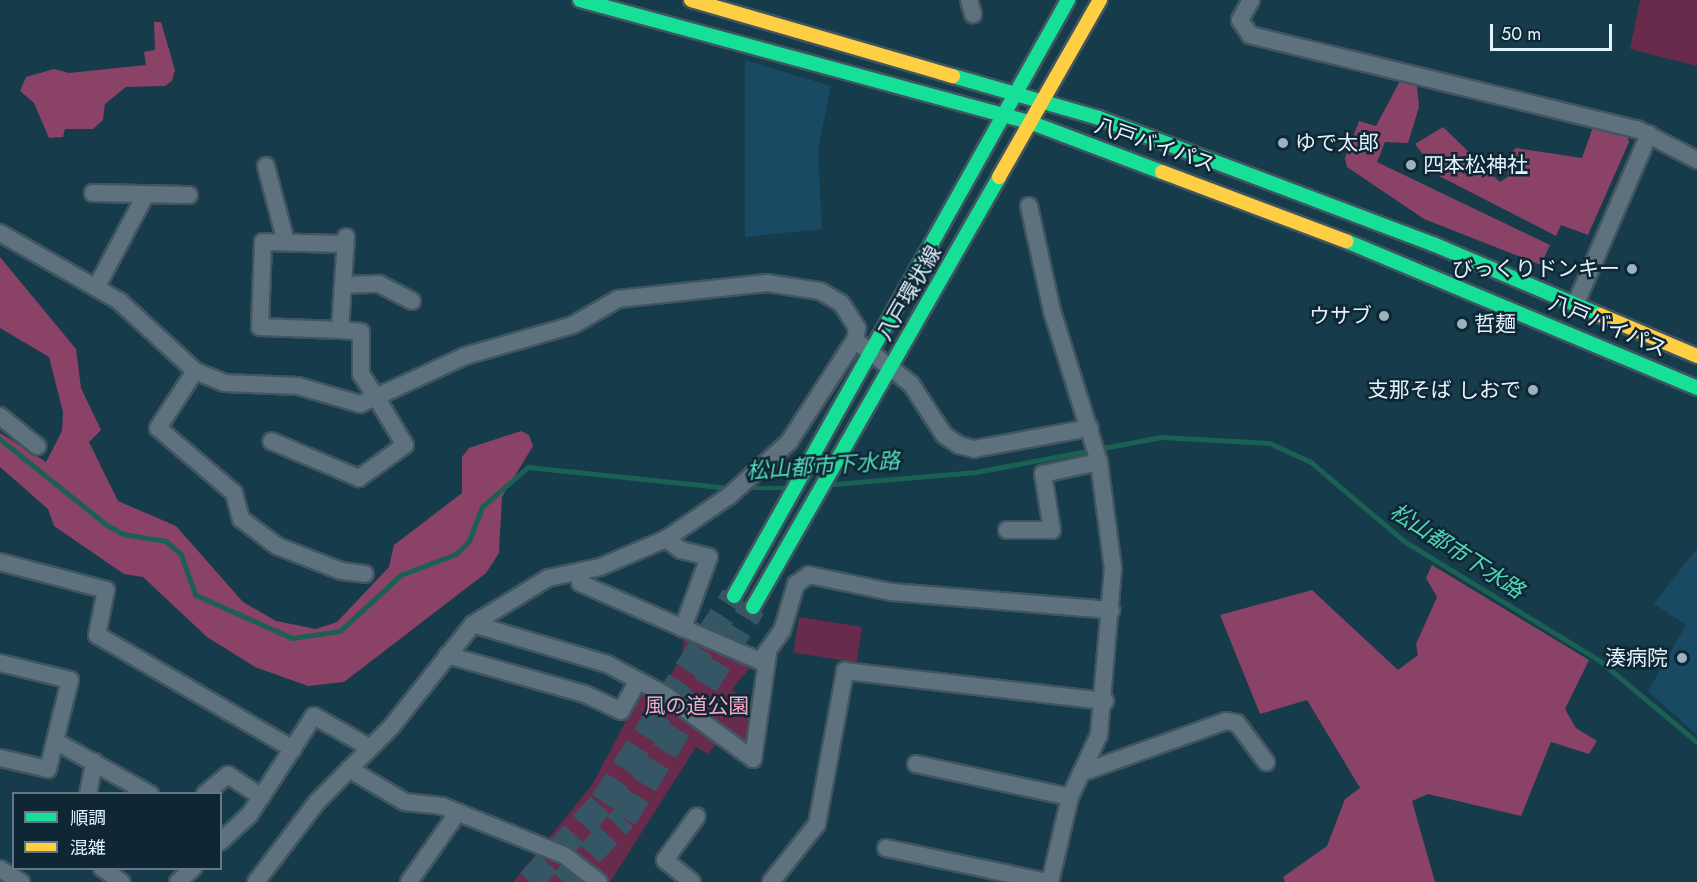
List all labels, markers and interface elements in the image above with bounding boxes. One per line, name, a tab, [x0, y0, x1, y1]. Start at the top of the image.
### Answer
scale bar	[1493, 12, 1614, 50]
text: 50 m	[1501, 21, 1541, 47]
street label: 八戸バイパス	[1091, 113, 1219, 177]
place label: ゆで太郎	[1295, 130, 1379, 156]
marker: ゆで太郎	[1276, 136, 1290, 150]
place label: 四本松神社	[1423, 152, 1528, 178]
marker: 四本松神社	[1404, 158, 1418, 172]
street label: 八戸環状線	[872, 241, 946, 345]
place label: びっくりドンキー	[1452, 256, 1620, 282]
marker: びっくりドンキー	[1625, 262, 1639, 276]
street label: 八戸バイパス	[1545, 290, 1671, 362]
place label: ウサブ	[1309, 303, 1372, 329]
marker: ウサブ	[1377, 309, 1391, 323]
place label: 哲麺	[1474, 311, 1516, 337]
marker: 哲麺	[1455, 317, 1469, 331]
place label: 支那そば しおで	[1368, 377, 1521, 403]
marker: 支那そば しおで	[1526, 383, 1540, 397]
water label: 松山都市下水路	[745, 447, 901, 485]
water label: 松山都市下水路	[1385, 498, 1529, 604]
place label: 湊病院	[1605, 645, 1668, 671]
marker: 湊病院	[1673, 649, 1691, 667]
park label: 風の道公園	[645, 693, 749, 719]
legend	[12, 792, 222, 870]
text: 順調	[70, 805, 106, 831]
text: 混雑	[70, 835, 106, 861]

